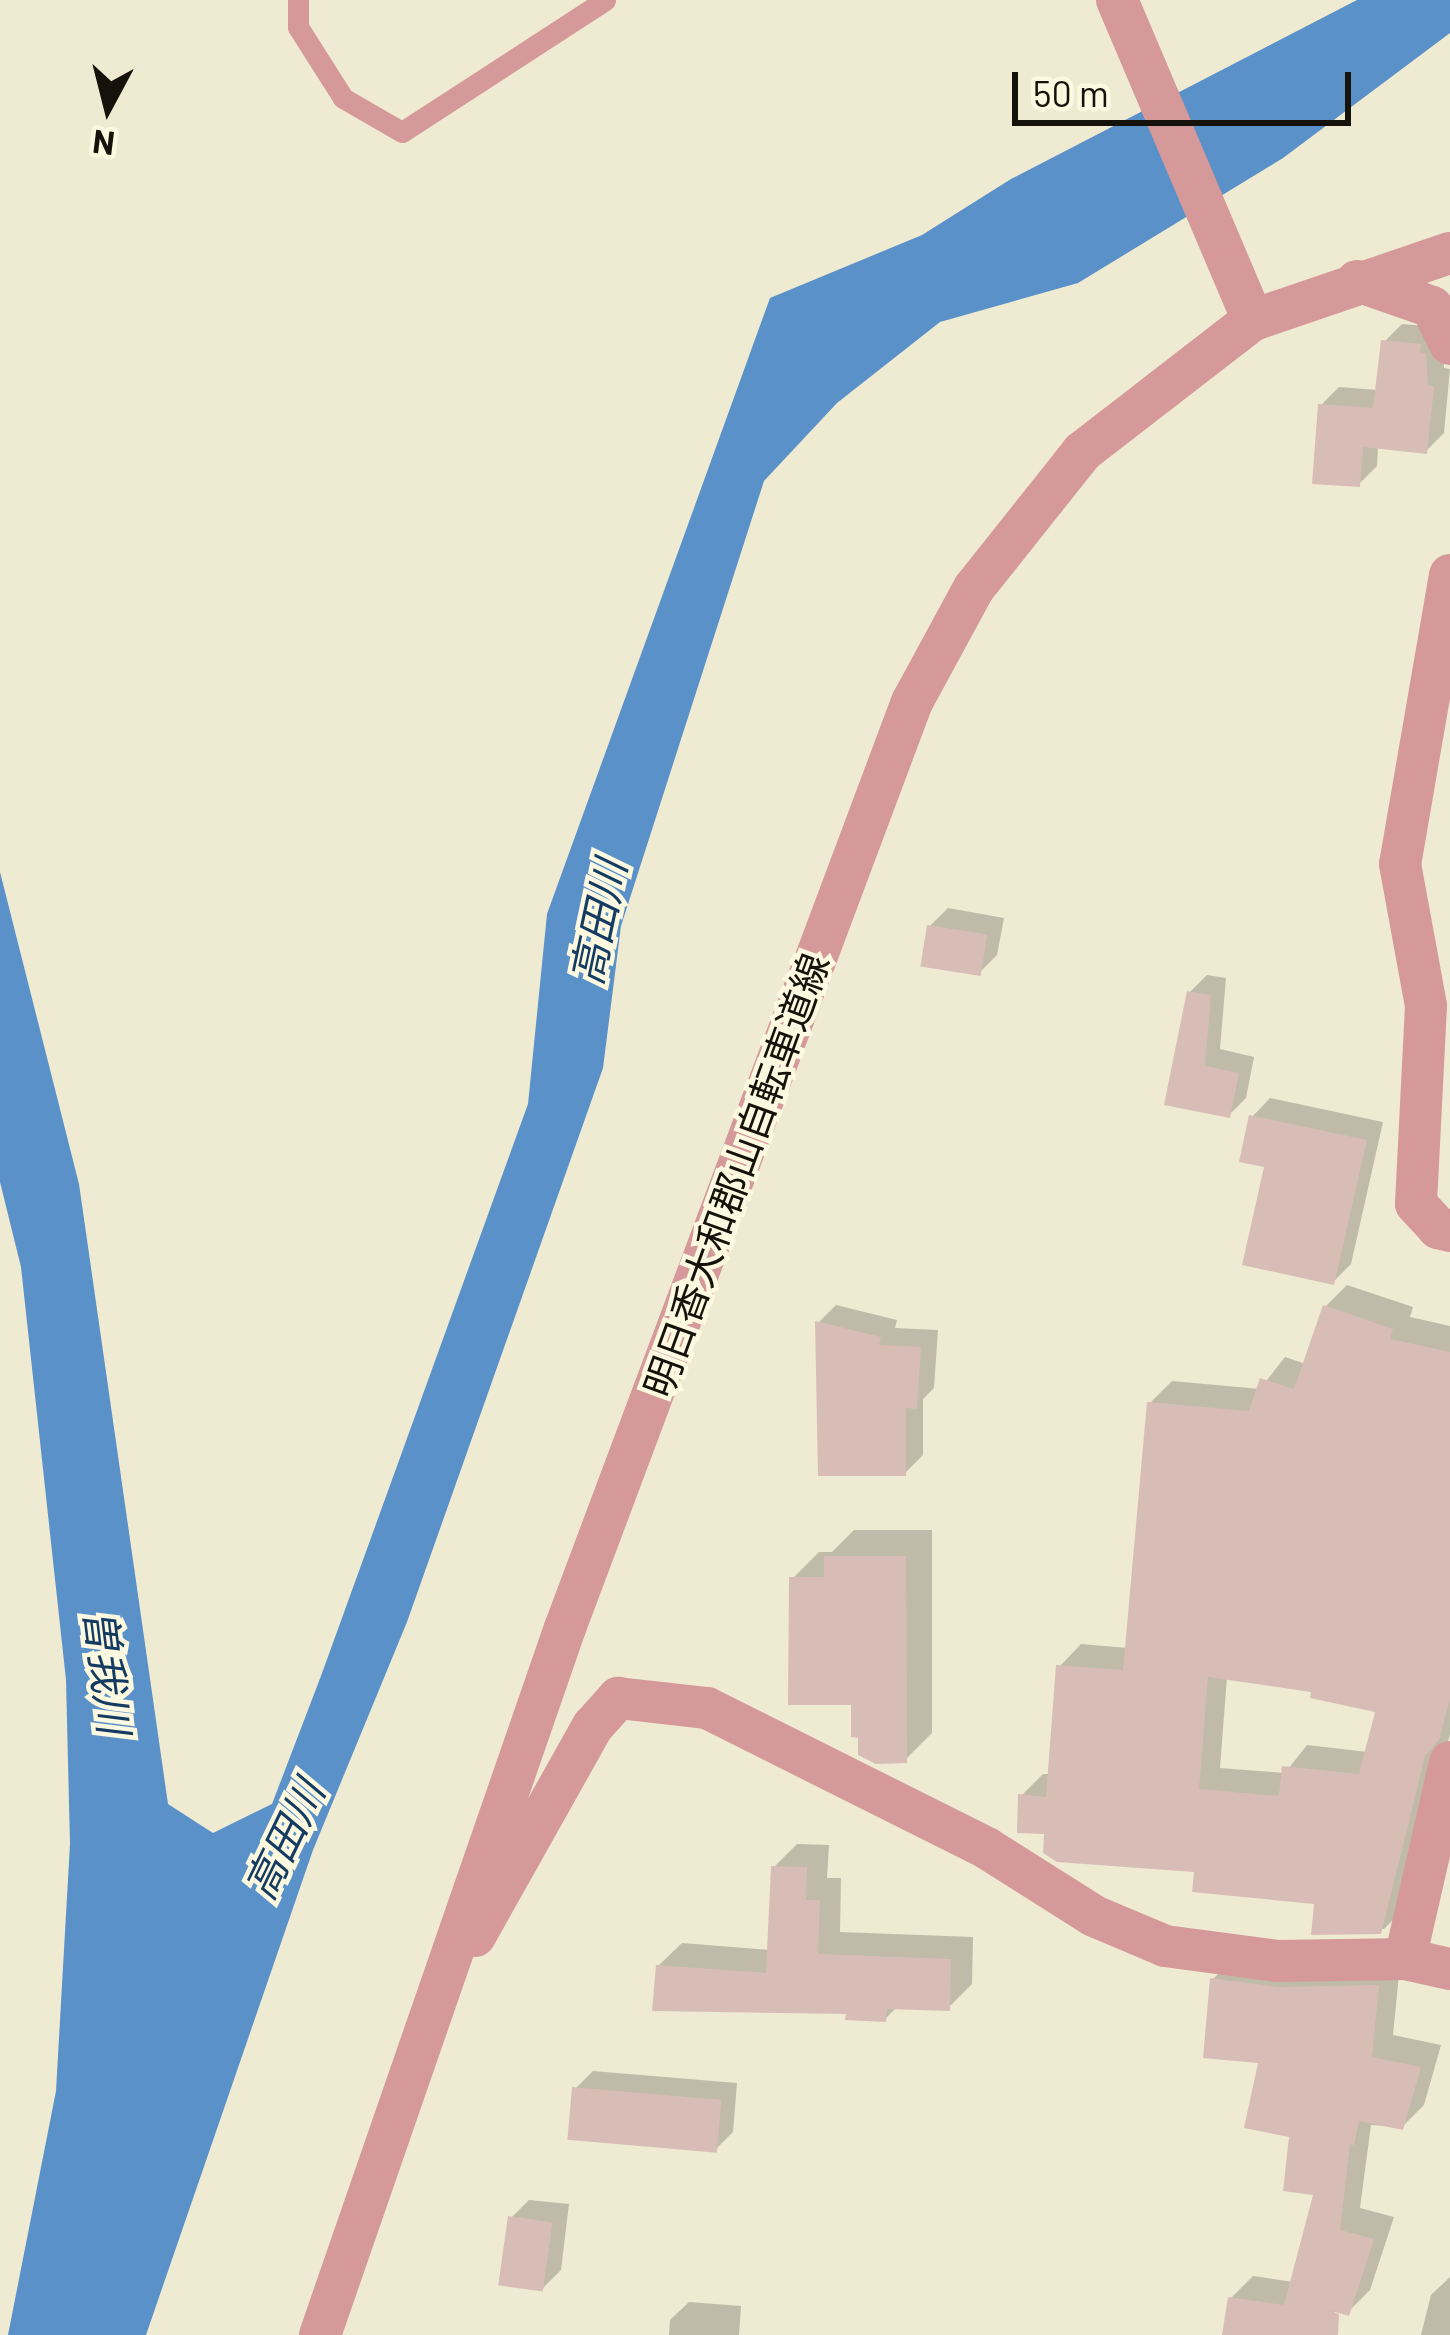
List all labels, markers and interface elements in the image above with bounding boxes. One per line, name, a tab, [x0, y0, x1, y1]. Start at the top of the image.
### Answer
north arrow	[48, 48, 168, 168]
scale bar	[1018, 48, 1357, 122]
text: 50 m	[1033, 71, 1109, 114]
text: N	[90, 123, 117, 165]
water label: 高田川	[559, 855, 635, 989]
street label: 明日香大和郡山自転車道線	[634, 947, 838, 1403]
water label: 曽我川	[76, 1605, 142, 1737]
water label: 高田川	[233, 1771, 333, 1907]

